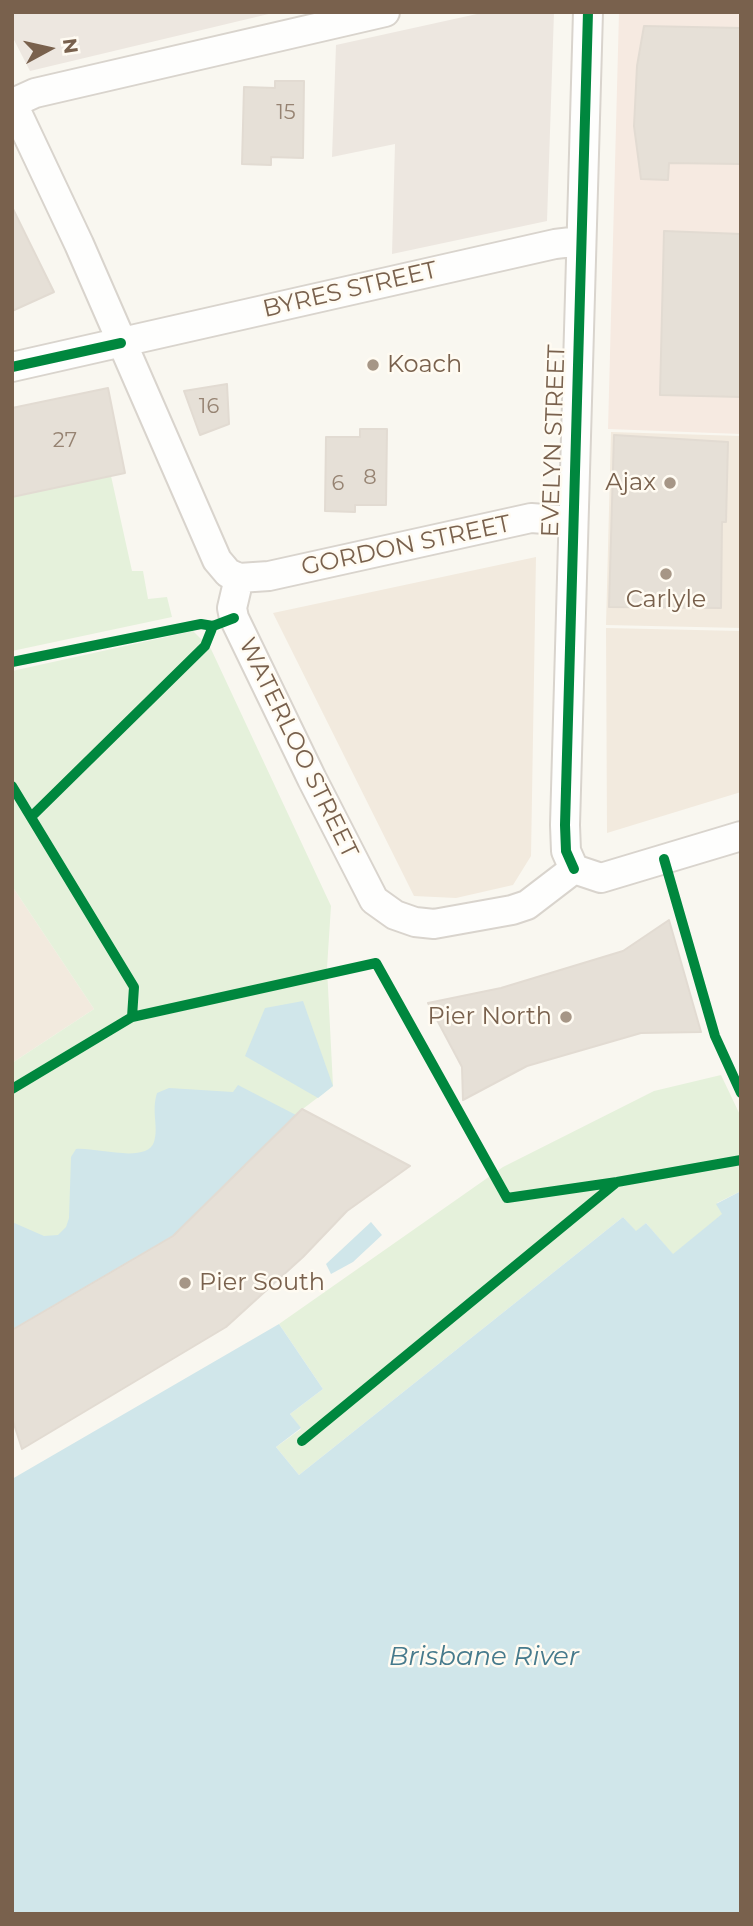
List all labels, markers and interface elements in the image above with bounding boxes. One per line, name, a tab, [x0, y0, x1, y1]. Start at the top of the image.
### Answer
north arrow	[14, 14, 84, 84]
text: N	[58, 37, 83, 55]
house number: 15	[276, 100, 296, 126]
street label: BYRES STREET	[260, 256, 440, 324]
street label: EVELYN STREET	[536, 344, 572, 538]
place label: Koach	[387, 351, 462, 379]
marker: Koach	[365, 357, 381, 373]
house number: 16	[199, 394, 219, 420]
house number: 27	[53, 428, 77, 454]
house number: 8	[363, 465, 377, 491]
place label: Ajax	[605, 469, 656, 497]
house number: 6	[332, 471, 344, 497]
marker: Ajax	[662, 475, 678, 491]
street label: GORDON STREET	[299, 510, 513, 582]
marker: Carlyle	[658, 566, 674, 582]
place label: Carlyle	[626, 586, 706, 614]
street label: WATERLOO STREET	[232, 633, 364, 863]
place label: Pier North	[427, 1003, 552, 1031]
marker: Pier North	[558, 1009, 574, 1025]
place label: Pier South	[199, 1269, 325, 1297]
marker: Pier South	[177, 1275, 193, 1291]
water label: Brisbane River	[389, 1641, 579, 1673]

